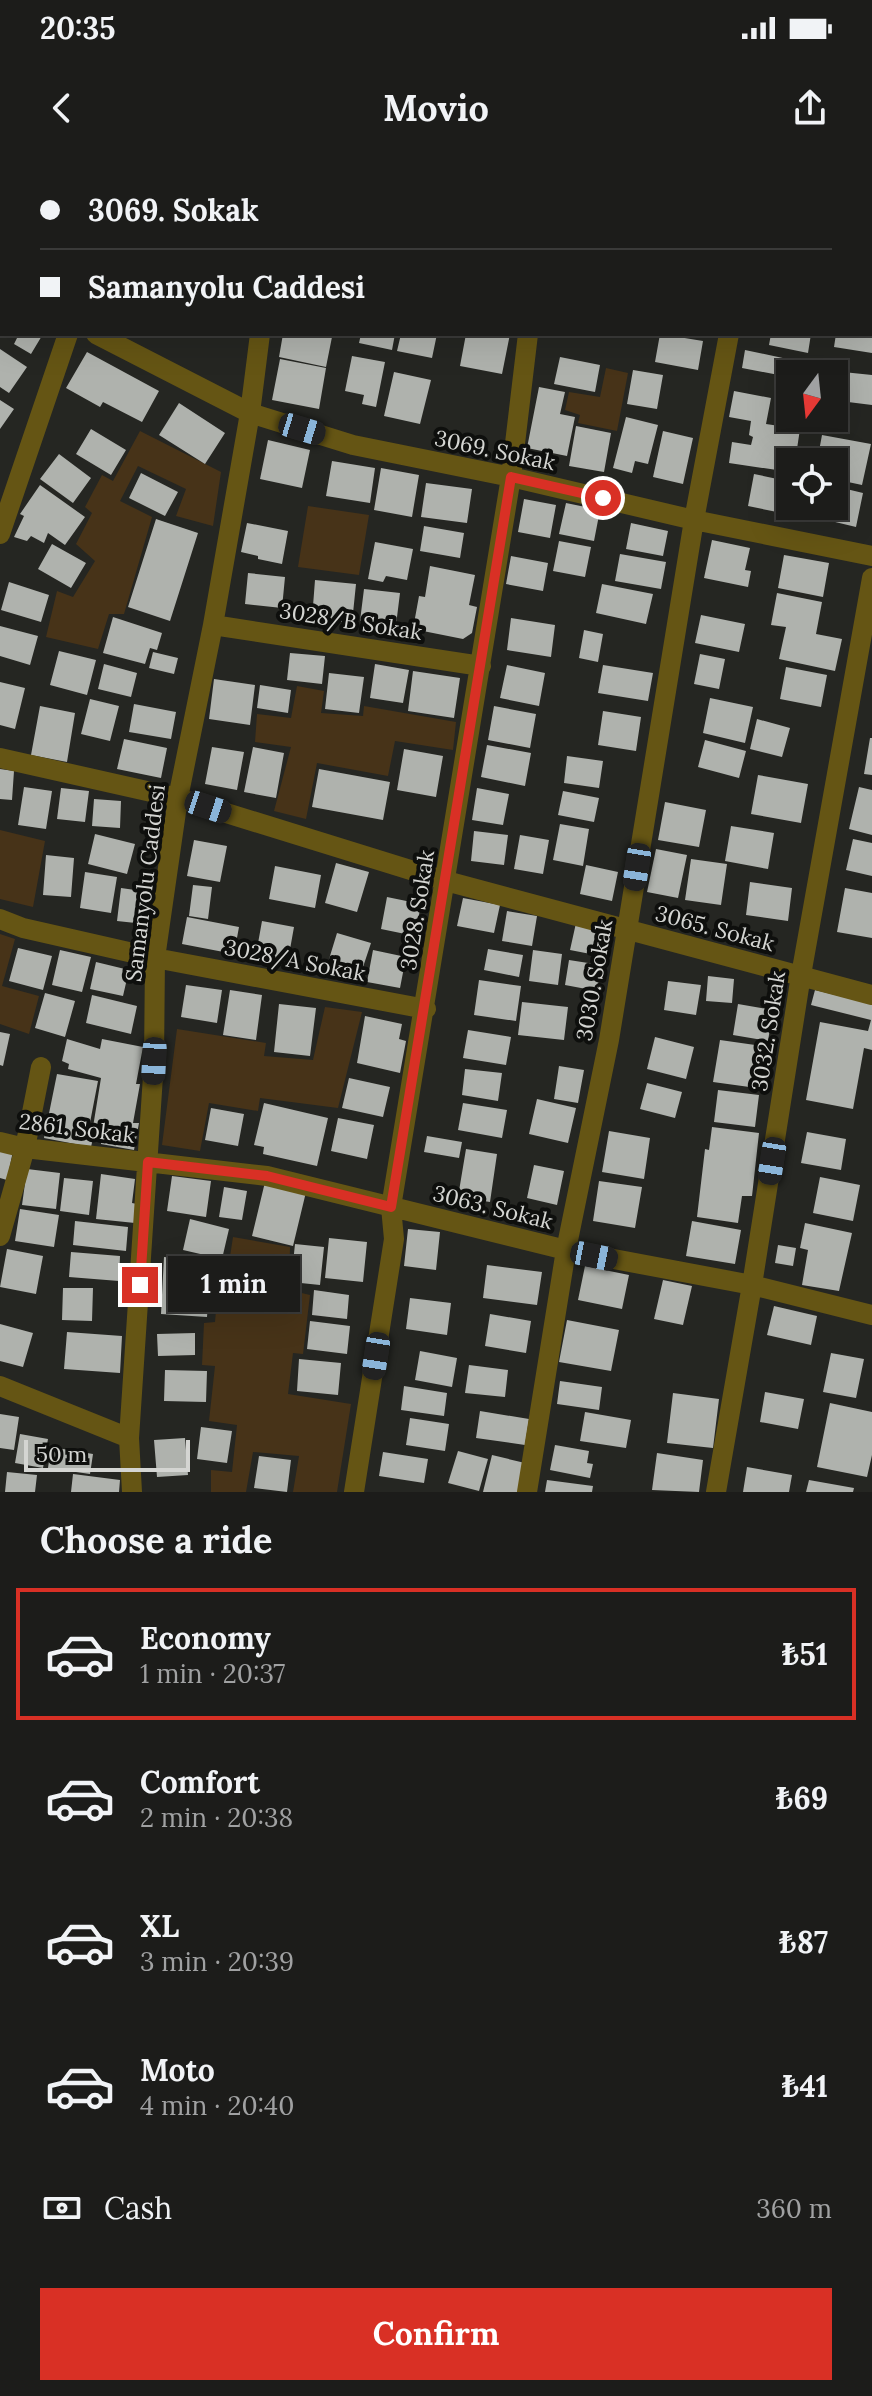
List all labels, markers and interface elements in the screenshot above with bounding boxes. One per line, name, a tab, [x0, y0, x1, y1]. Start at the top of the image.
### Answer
text: 20:35	[40, 9, 116, 47]
text: Movio	[383, 85, 489, 131]
icon: back	[40, 86, 84, 130]
icon: share	[788, 86, 832, 130]
text: 3069. Sokak	[88, 191, 259, 229]
text: Samanyolu Caddesi	[88, 268, 365, 306]
north arrow	[776, 360, 848, 432]
map controls	[776, 360, 848, 520]
car	[276, 411, 328, 447]
street label: 3069. Sokak	[432, 424, 558, 476]
button: locate	[776, 448, 848, 520]
route start	[585, 480, 621, 516]
street label: 3028/B Sokak	[278, 596, 425, 646]
street label: Samanyolu Caddesi	[119, 783, 171, 983]
car	[181, 788, 235, 826]
car	[621, 841, 653, 893]
street label: 3028. Sokak	[394, 848, 440, 972]
street label: 3065. Sokak	[652, 899, 778, 957]
street label: 3030. Sokak	[570, 917, 618, 1043]
street label: 3028/A Sokak	[222, 933, 368, 987]
street label: 3032. Sokak	[745, 969, 791, 1093]
car	[141, 1036, 167, 1086]
street label: 2861. Sokak	[18, 1107, 137, 1149]
car	[756, 1135, 788, 1187]
street label: 3063. Sokak	[430, 1179, 556, 1235]
car	[568, 1240, 620, 1272]
callout: 1 min	[168, 1257, 300, 1313]
route end	[122, 1267, 158, 1303]
text: 1 min	[201, 1267, 267, 1300]
car	[360, 1330, 392, 1382]
scale bar	[24, 1436, 190, 1472]
text: 50 m	[36, 1440, 87, 1468]
text: Choose a ride	[40, 1517, 272, 1563]
icon: car	[44, 1618, 116, 1690]
text: Economy	[140, 1619, 271, 1657]
text: ₺51	[782, 1635, 828, 1673]
text: 1 min · 20:37	[140, 1657, 285, 1690]
icon: car	[44, 1762, 116, 1834]
text: Comfort	[140, 1763, 260, 1801]
text: ₺69	[776, 1779, 828, 1817]
text: 2 min · 20:38	[140, 1801, 293, 1834]
icon: car	[44, 1906, 116, 1978]
text: XL	[140, 1907, 179, 1945]
text: ₺87	[779, 1923, 828, 1961]
text: 3 min · 20:39	[140, 1945, 294, 1978]
icon: car	[44, 2050, 116, 2122]
text: Moto	[140, 2051, 215, 2089]
text: ₺41	[782, 2067, 828, 2105]
text: 4 min · 20:40	[140, 2089, 294, 2122]
icon: cash	[40, 2186, 84, 2230]
text: Cash	[104, 2189, 172, 2227]
text: 360 m	[756, 2192, 832, 2225]
button: Confirm	[40, 2288, 832, 2380]

